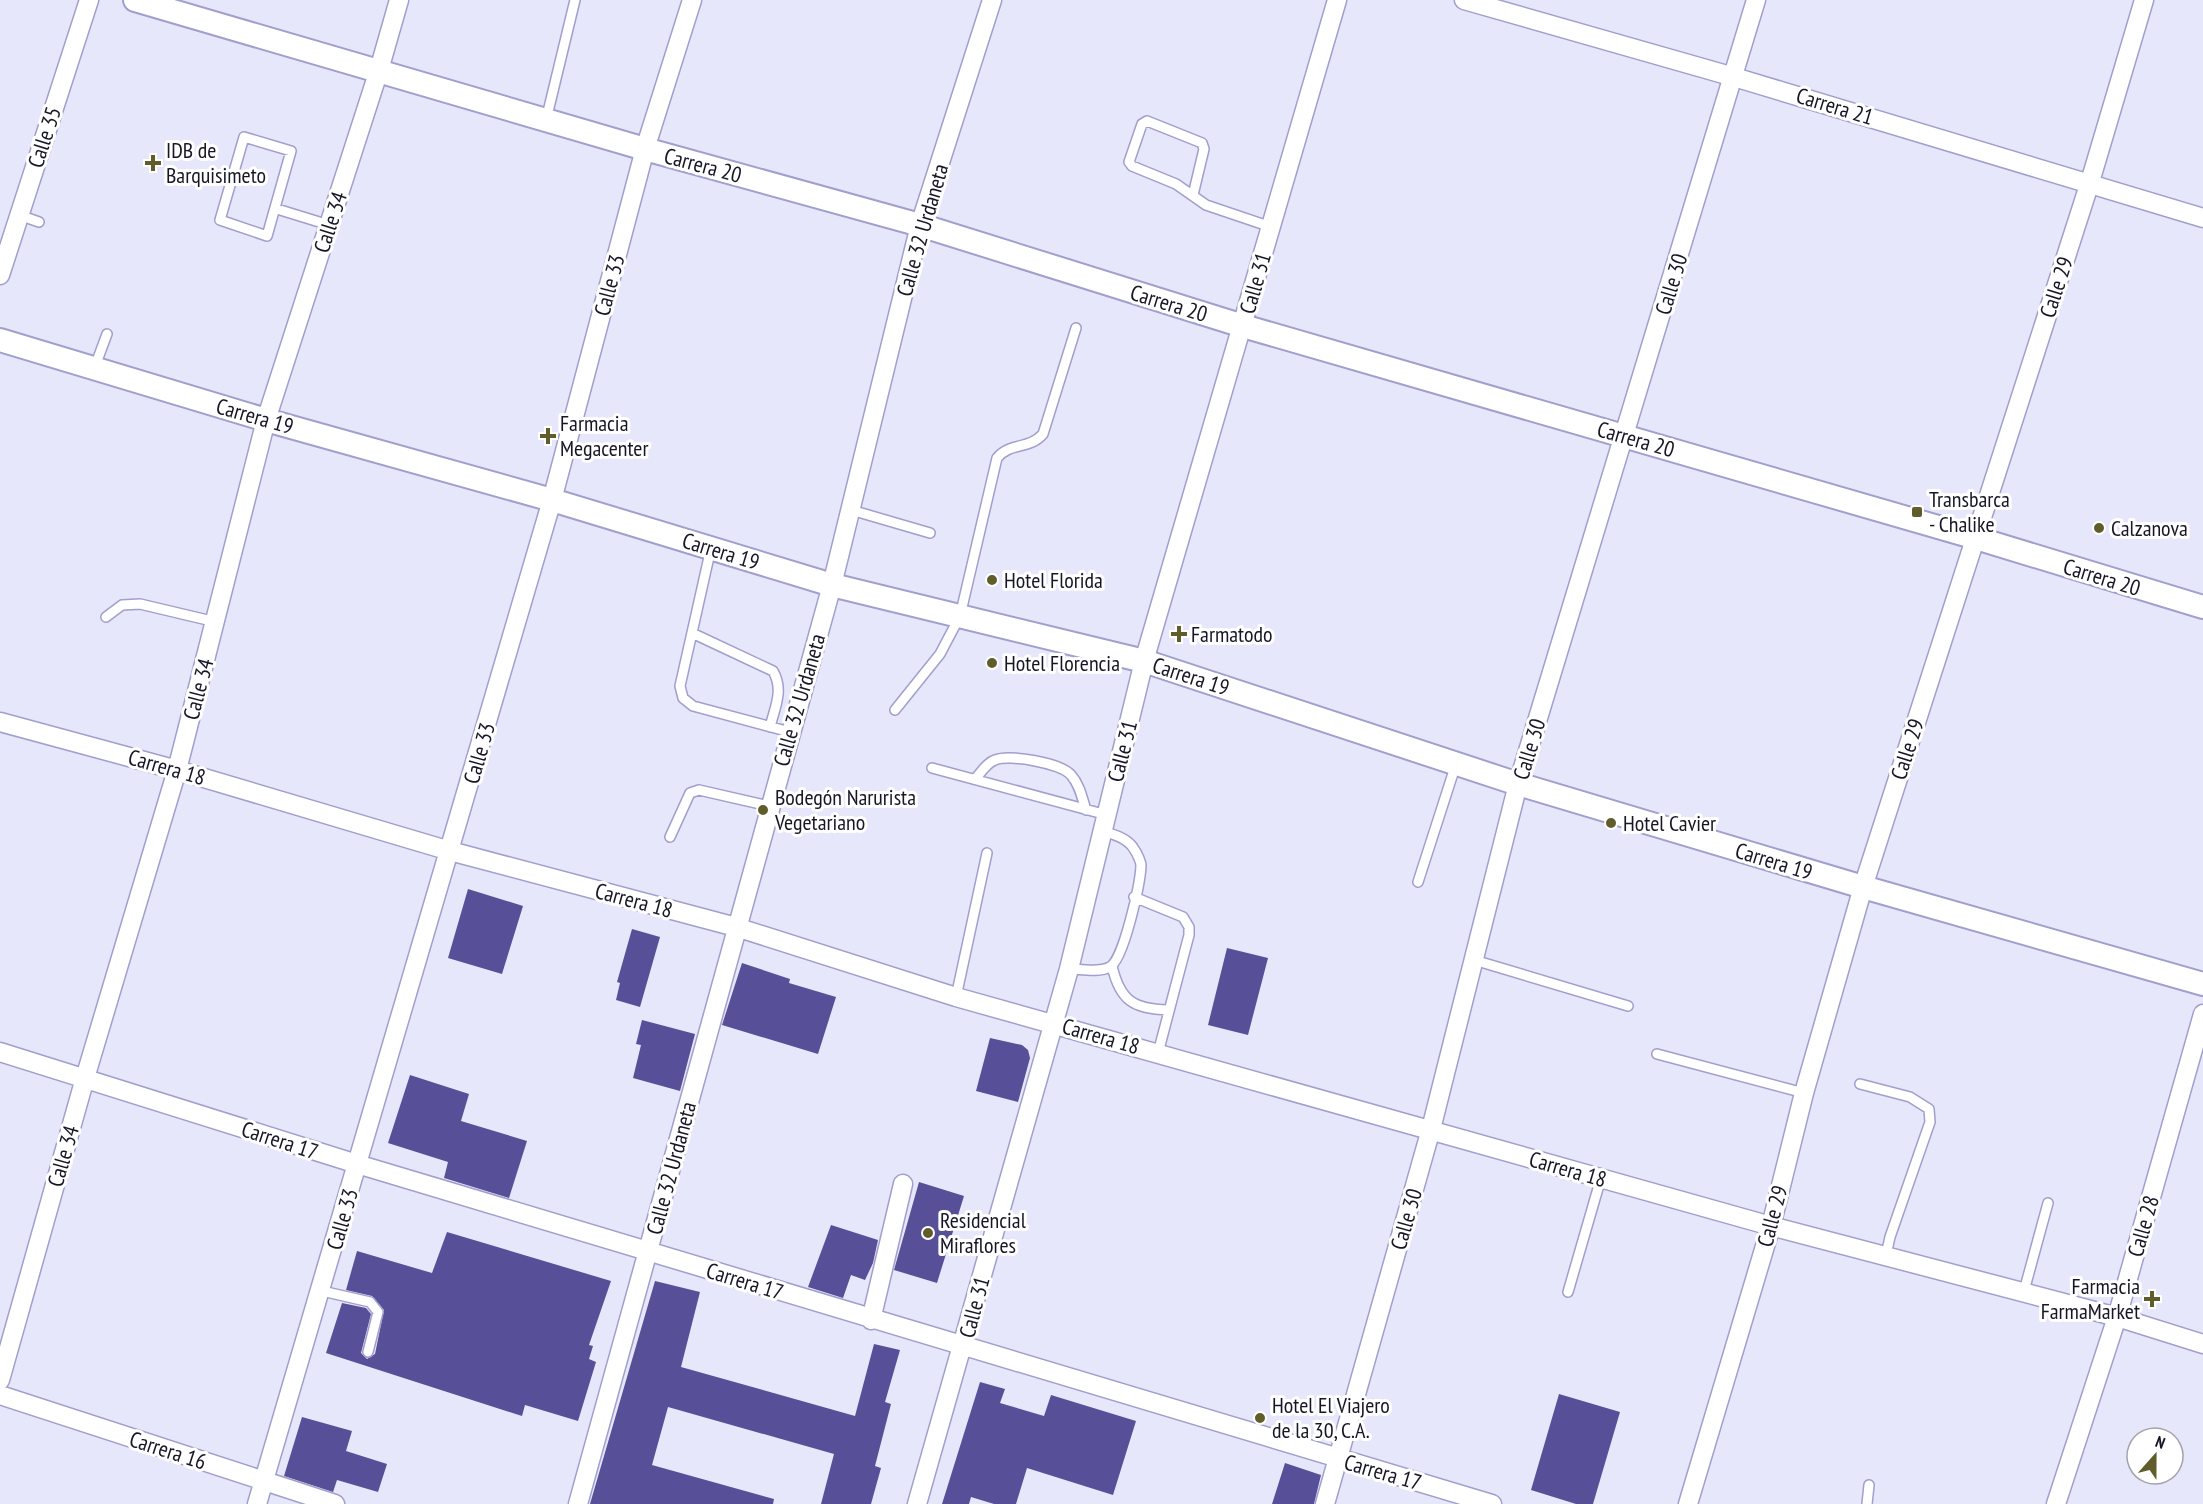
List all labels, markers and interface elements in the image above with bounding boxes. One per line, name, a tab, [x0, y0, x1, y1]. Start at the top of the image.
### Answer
street label: Carrera 21	[1793, 81, 1877, 131]
street label: Calle 35	[21, 103, 67, 171]
place label: IDB de Barquisimeto	[166, 136, 266, 189]
street label: Carrera 20	[661, 141, 745, 189]
marker: IDB de Barquisimeto	[144, 154, 162, 172]
street label: Calle 32 Urdaneta	[890, 161, 954, 299]
street label: Calle 34	[307, 188, 353, 256]
street label: Calle 31	[1233, 249, 1277, 317]
street label: Calle 30	[1648, 250, 1694, 318]
street label: Calle 33	[587, 251, 631, 319]
street label: Calle 29	[2033, 253, 2079, 321]
street label: Carrera 20	[1127, 278, 1211, 328]
street label: Carrera 19	[213, 392, 297, 440]
place label: Farmacia Megacenter	[560, 409, 648, 462]
street label: Carrera 20	[1594, 415, 1678, 463]
marker: Farmacia Megacenter	[541, 429, 555, 443]
place label: Transbarca - Chalike	[1929, 485, 2010, 538]
marker: Transbarca - Chalike	[1910, 505, 1924, 519]
place label: Calzanova	[2111, 514, 2188, 542]
marker: Calzanova	[2092, 521, 2106, 535]
street label: Carrera 19	[679, 526, 763, 576]
street label: Carrera 20	[2060, 552, 2144, 602]
place label: Hotel Florida	[1004, 566, 1103, 594]
marker: Hotel Florida	[985, 573, 999, 587]
place label: Farmatodo	[1191, 620, 1272, 648]
marker: Farmatodo	[1172, 627, 1186, 641]
street label: Calle 32 Urdaneta	[767, 631, 831, 769]
place label: Hotel Florencia	[1004, 649, 1120, 677]
street label: Carrera 19	[1149, 650, 1233, 702]
street label: Calle 34	[176, 655, 220, 723]
marker: Hotel Florencia	[985, 656, 999, 670]
street label: Calle 30	[1506, 715, 1552, 783]
street label: Calle 29	[1884, 715, 1930, 783]
street label: Calle 31	[1101, 717, 1143, 785]
street label: Calle 33	[457, 719, 501, 787]
street label: Carrera 18	[125, 743, 209, 791]
place label: Bodegón Narurista Vegetariano	[774, 783, 916, 836]
marker: Bodegón Narurista Vegetariano	[756, 803, 770, 817]
place label: Hotel Cavier	[1623, 809, 1716, 837]
marker: Hotel Cavier	[1604, 816, 1618, 830]
street label: Carrera 19	[1732, 836, 1816, 886]
street label: Carrera 18	[592, 876, 676, 924]
street label: Carrera 18	[1059, 1012, 1143, 1060]
street label: Calle 32 Urdaneta	[640, 1098, 702, 1238]
street label: Carrera 17	[238, 1114, 322, 1166]
street label: Calle 34	[41, 1122, 85, 1190]
street label: Carrera 18	[1526, 1145, 1610, 1193]
street label: Calle 29	[1750, 1182, 1794, 1250]
street label: Calle 33	[320, 1185, 364, 1253]
street label: Calle 30	[1384, 1185, 1428, 1253]
street label: Calle 28	[2121, 1192, 2165, 1260]
place label: Residencial Miraflores	[940, 1206, 1027, 1259]
marker: Residencial Miraflores	[921, 1226, 935, 1240]
street label: Carrera 17	[703, 1256, 787, 1306]
place label: Farmacia FarmaMarket	[2041, 1272, 2140, 1325]
street label: Calle 31	[952, 1273, 996, 1341]
marker: Farmacia FarmaMarket	[2145, 1292, 2159, 1306]
place label: Hotel El Viajero de la 30, C.A.	[1272, 1391, 1390, 1444]
marker: Hotel El Viajero de la 30, C.A.	[1253, 1411, 1267, 1425]
street label: Carrera 16	[126, 1424, 210, 1476]
north arrow	[2125, 1426, 2185, 1486]
text: N	[2153, 1431, 2168, 1453]
street label: Carrera 17	[1341, 1448, 1425, 1496]

